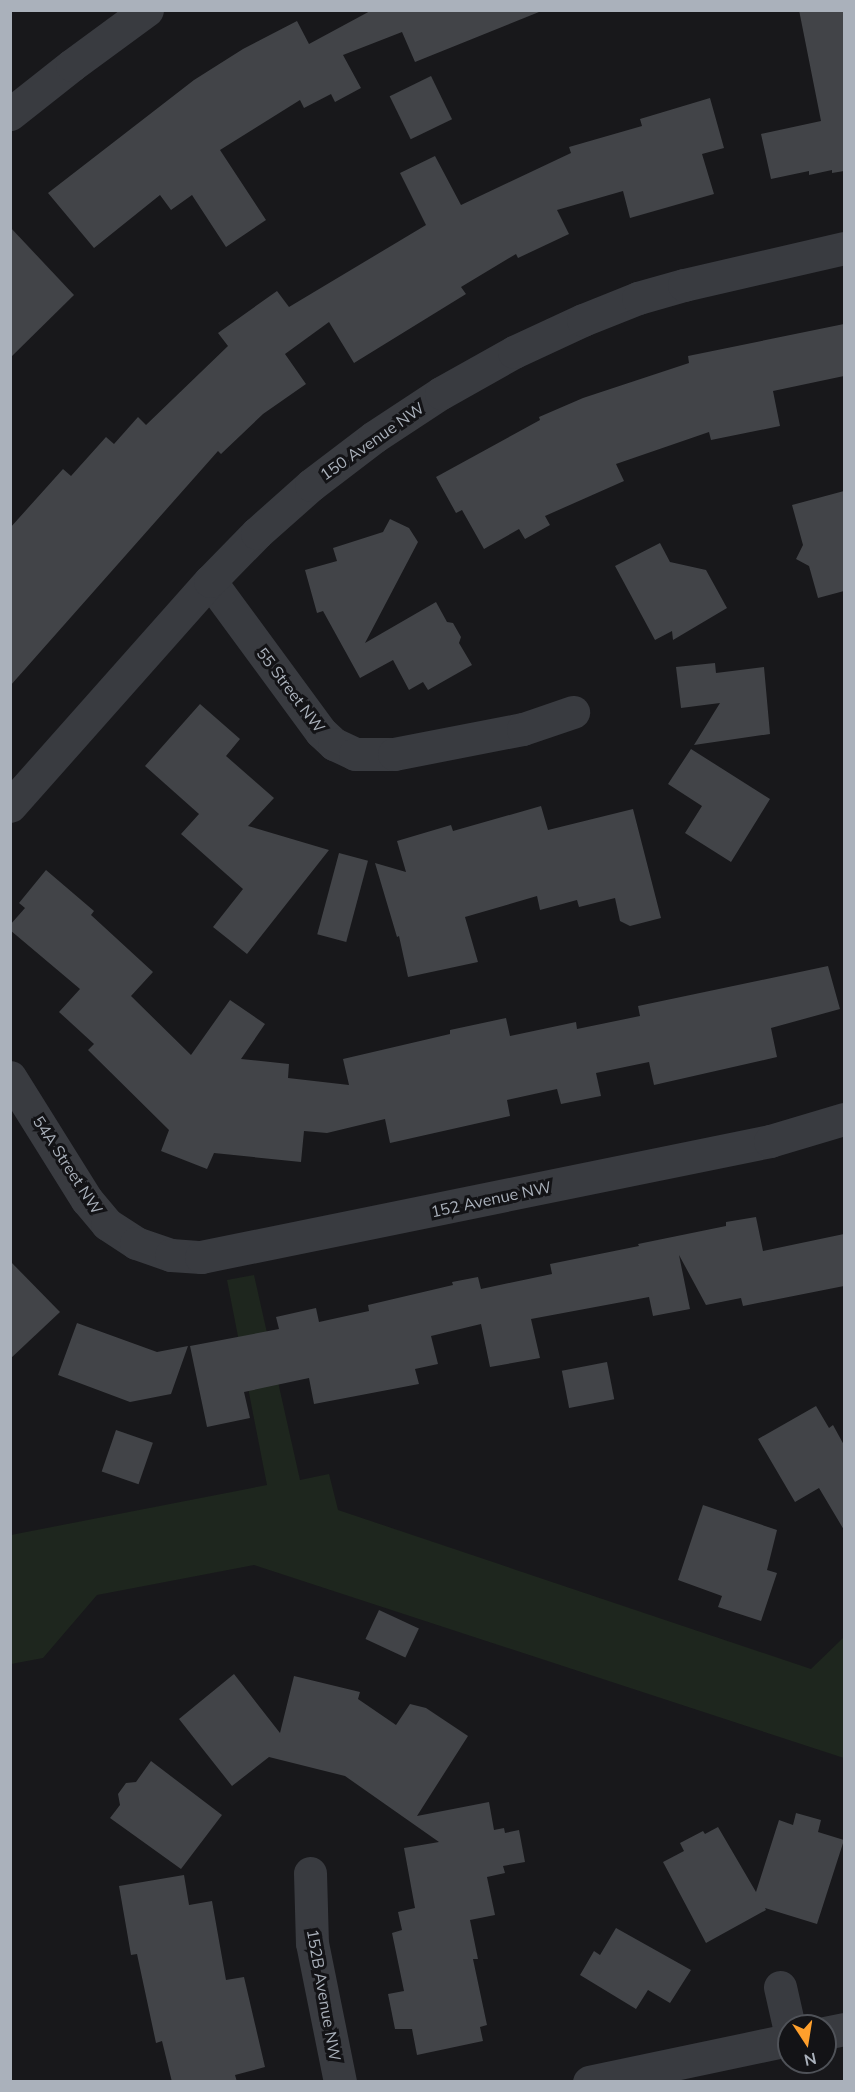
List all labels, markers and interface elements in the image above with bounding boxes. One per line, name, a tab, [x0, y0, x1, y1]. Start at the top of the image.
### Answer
street label: 150 Avenue NW	[316, 398, 428, 484]
street label: 55 Street NW	[253, 644, 329, 736]
street label: 54A Street NW	[29, 1112, 107, 1218]
street label: 152 Avenue NW	[429, 1177, 553, 1221]
street label: 152B Avenue NW	[303, 1928, 345, 2062]
north arrow	[777, 2014, 837, 2074]
text: N	[802, 2049, 818, 2071]

